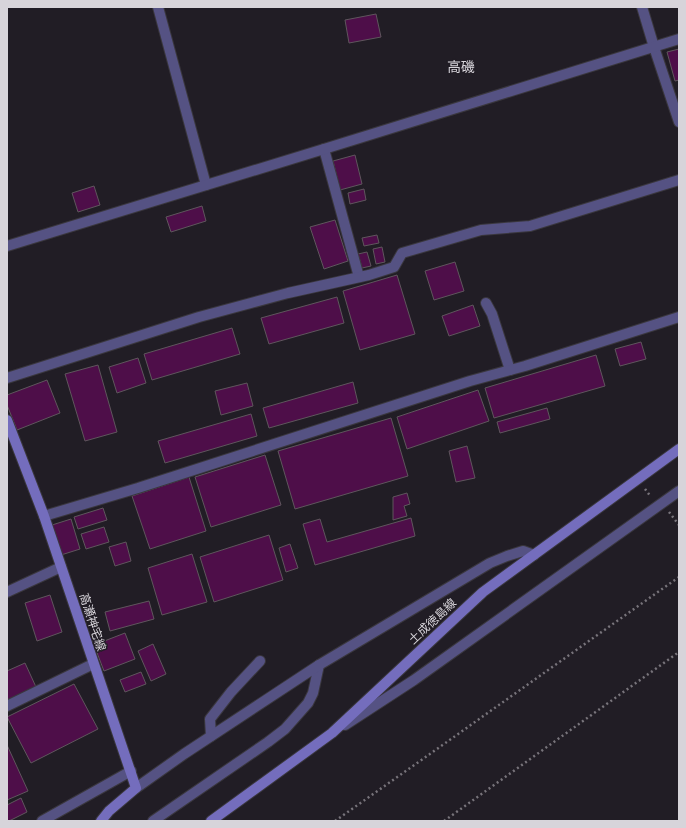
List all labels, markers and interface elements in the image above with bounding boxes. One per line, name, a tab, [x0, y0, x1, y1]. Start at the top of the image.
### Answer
district label: 高磯	[447, 58, 475, 76]
street label: 高瀬神宅線	[77, 591, 109, 653]
street label: 土成徳島線	[405, 595, 459, 647]

